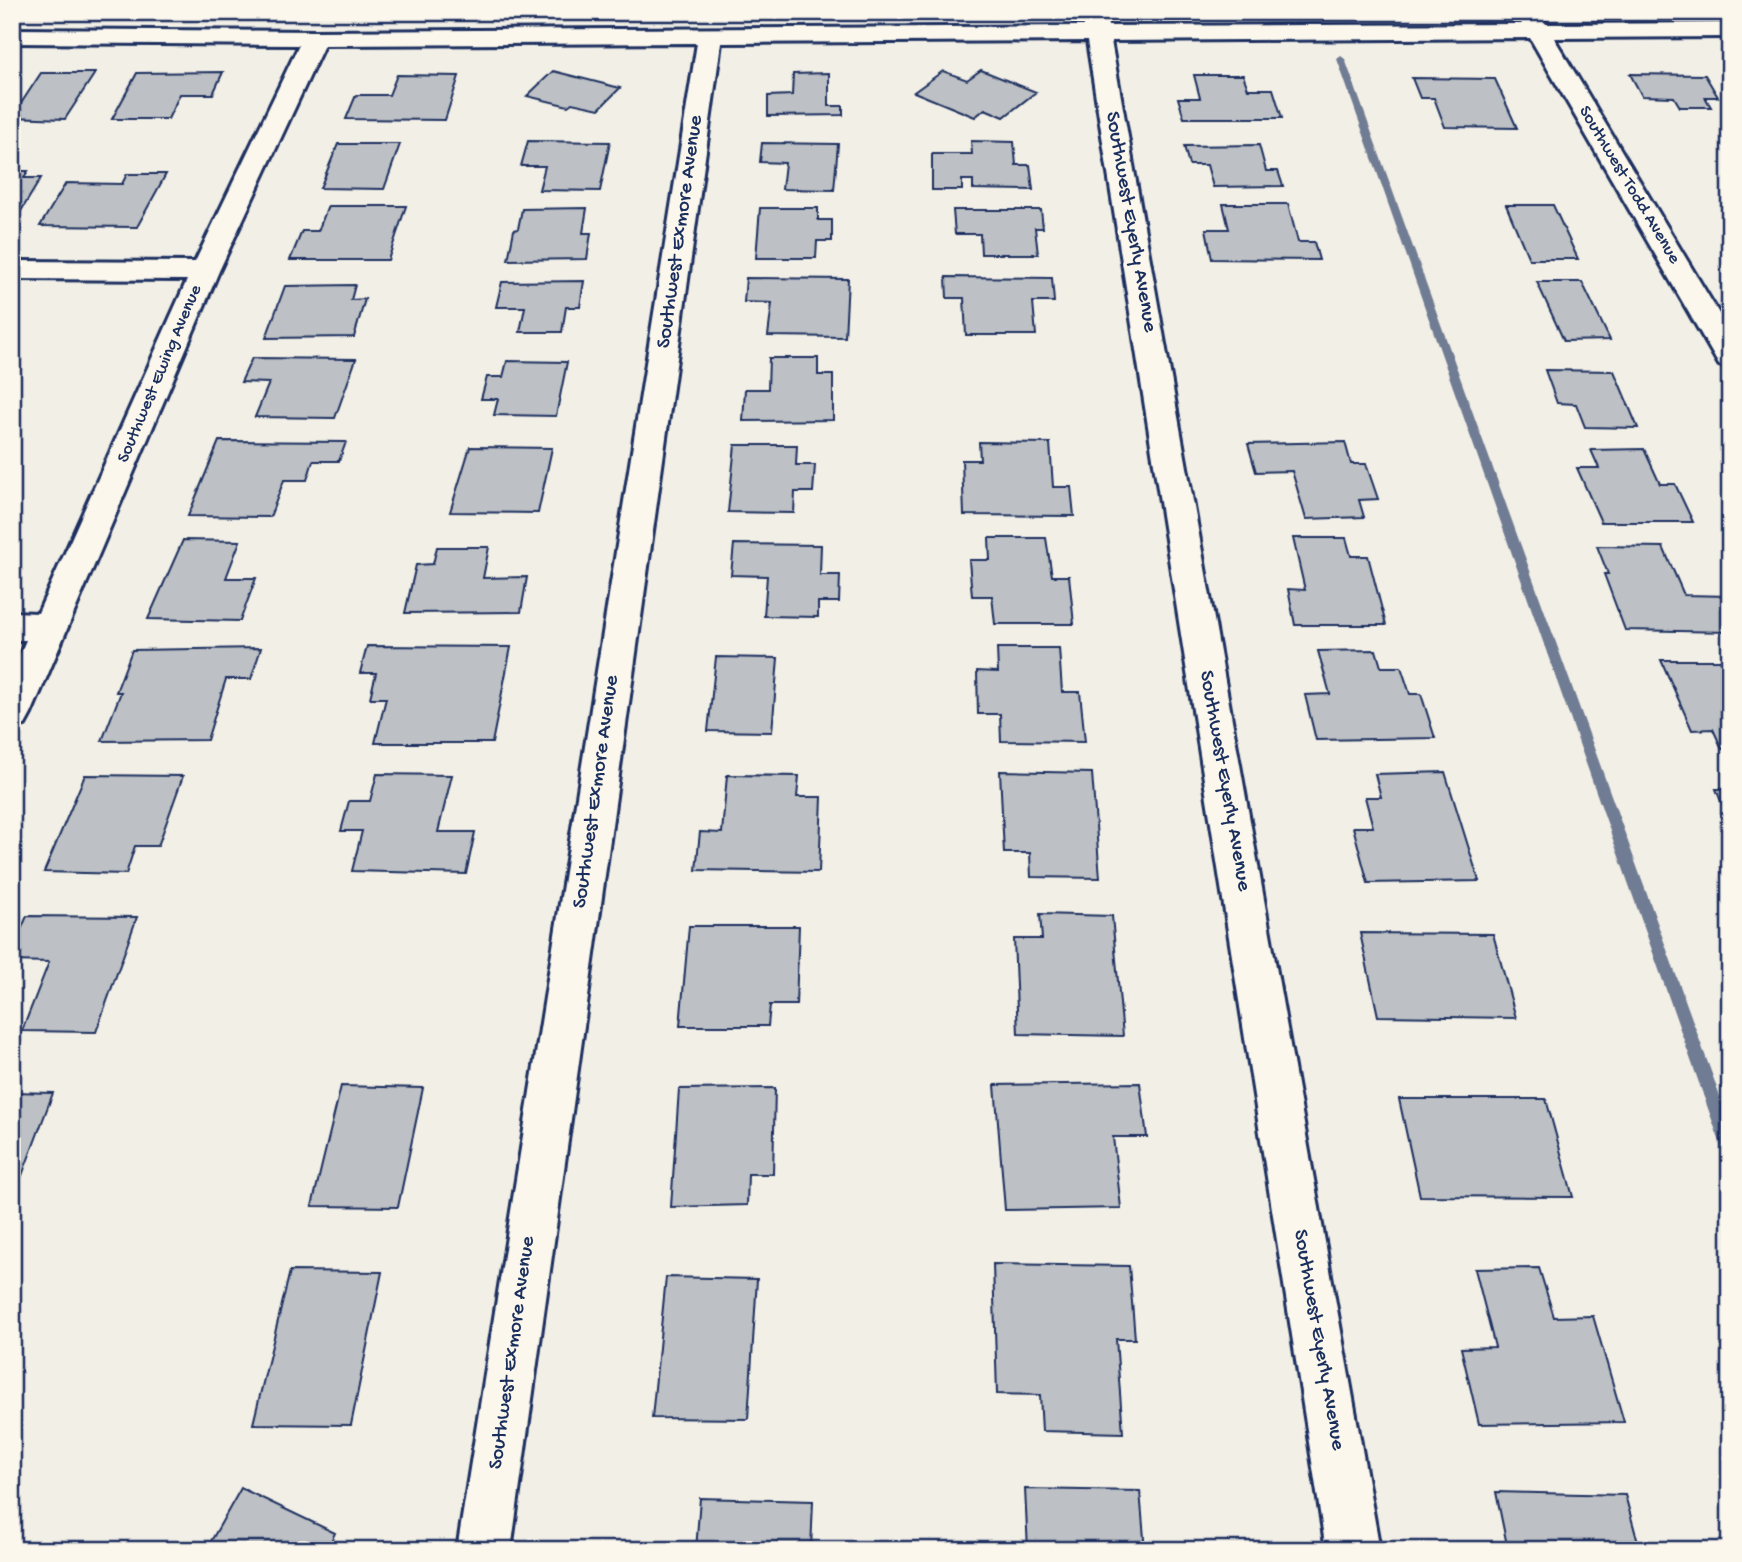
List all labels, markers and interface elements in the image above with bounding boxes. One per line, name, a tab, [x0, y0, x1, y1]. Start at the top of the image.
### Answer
street label: Southwest Todd Avenue	[1574, 102, 1685, 268]
street label: Southwest Eyerly Avenue	[1098, 110, 1162, 335]
street label: Southwest Exmore Avenue	[652, 113, 710, 350]
street label: Southwest Ewing Avenue	[113, 281, 207, 466]
street label: Southwest Eyerly Avenue	[1192, 669, 1256, 894]
street label: Southwest Exmore Avenue	[568, 673, 626, 910]
street label: Southwest Eyerly Avenue	[1286, 1228, 1350, 1453]
street label: Southwest Exmore Avenue	[484, 1234, 542, 1471]

